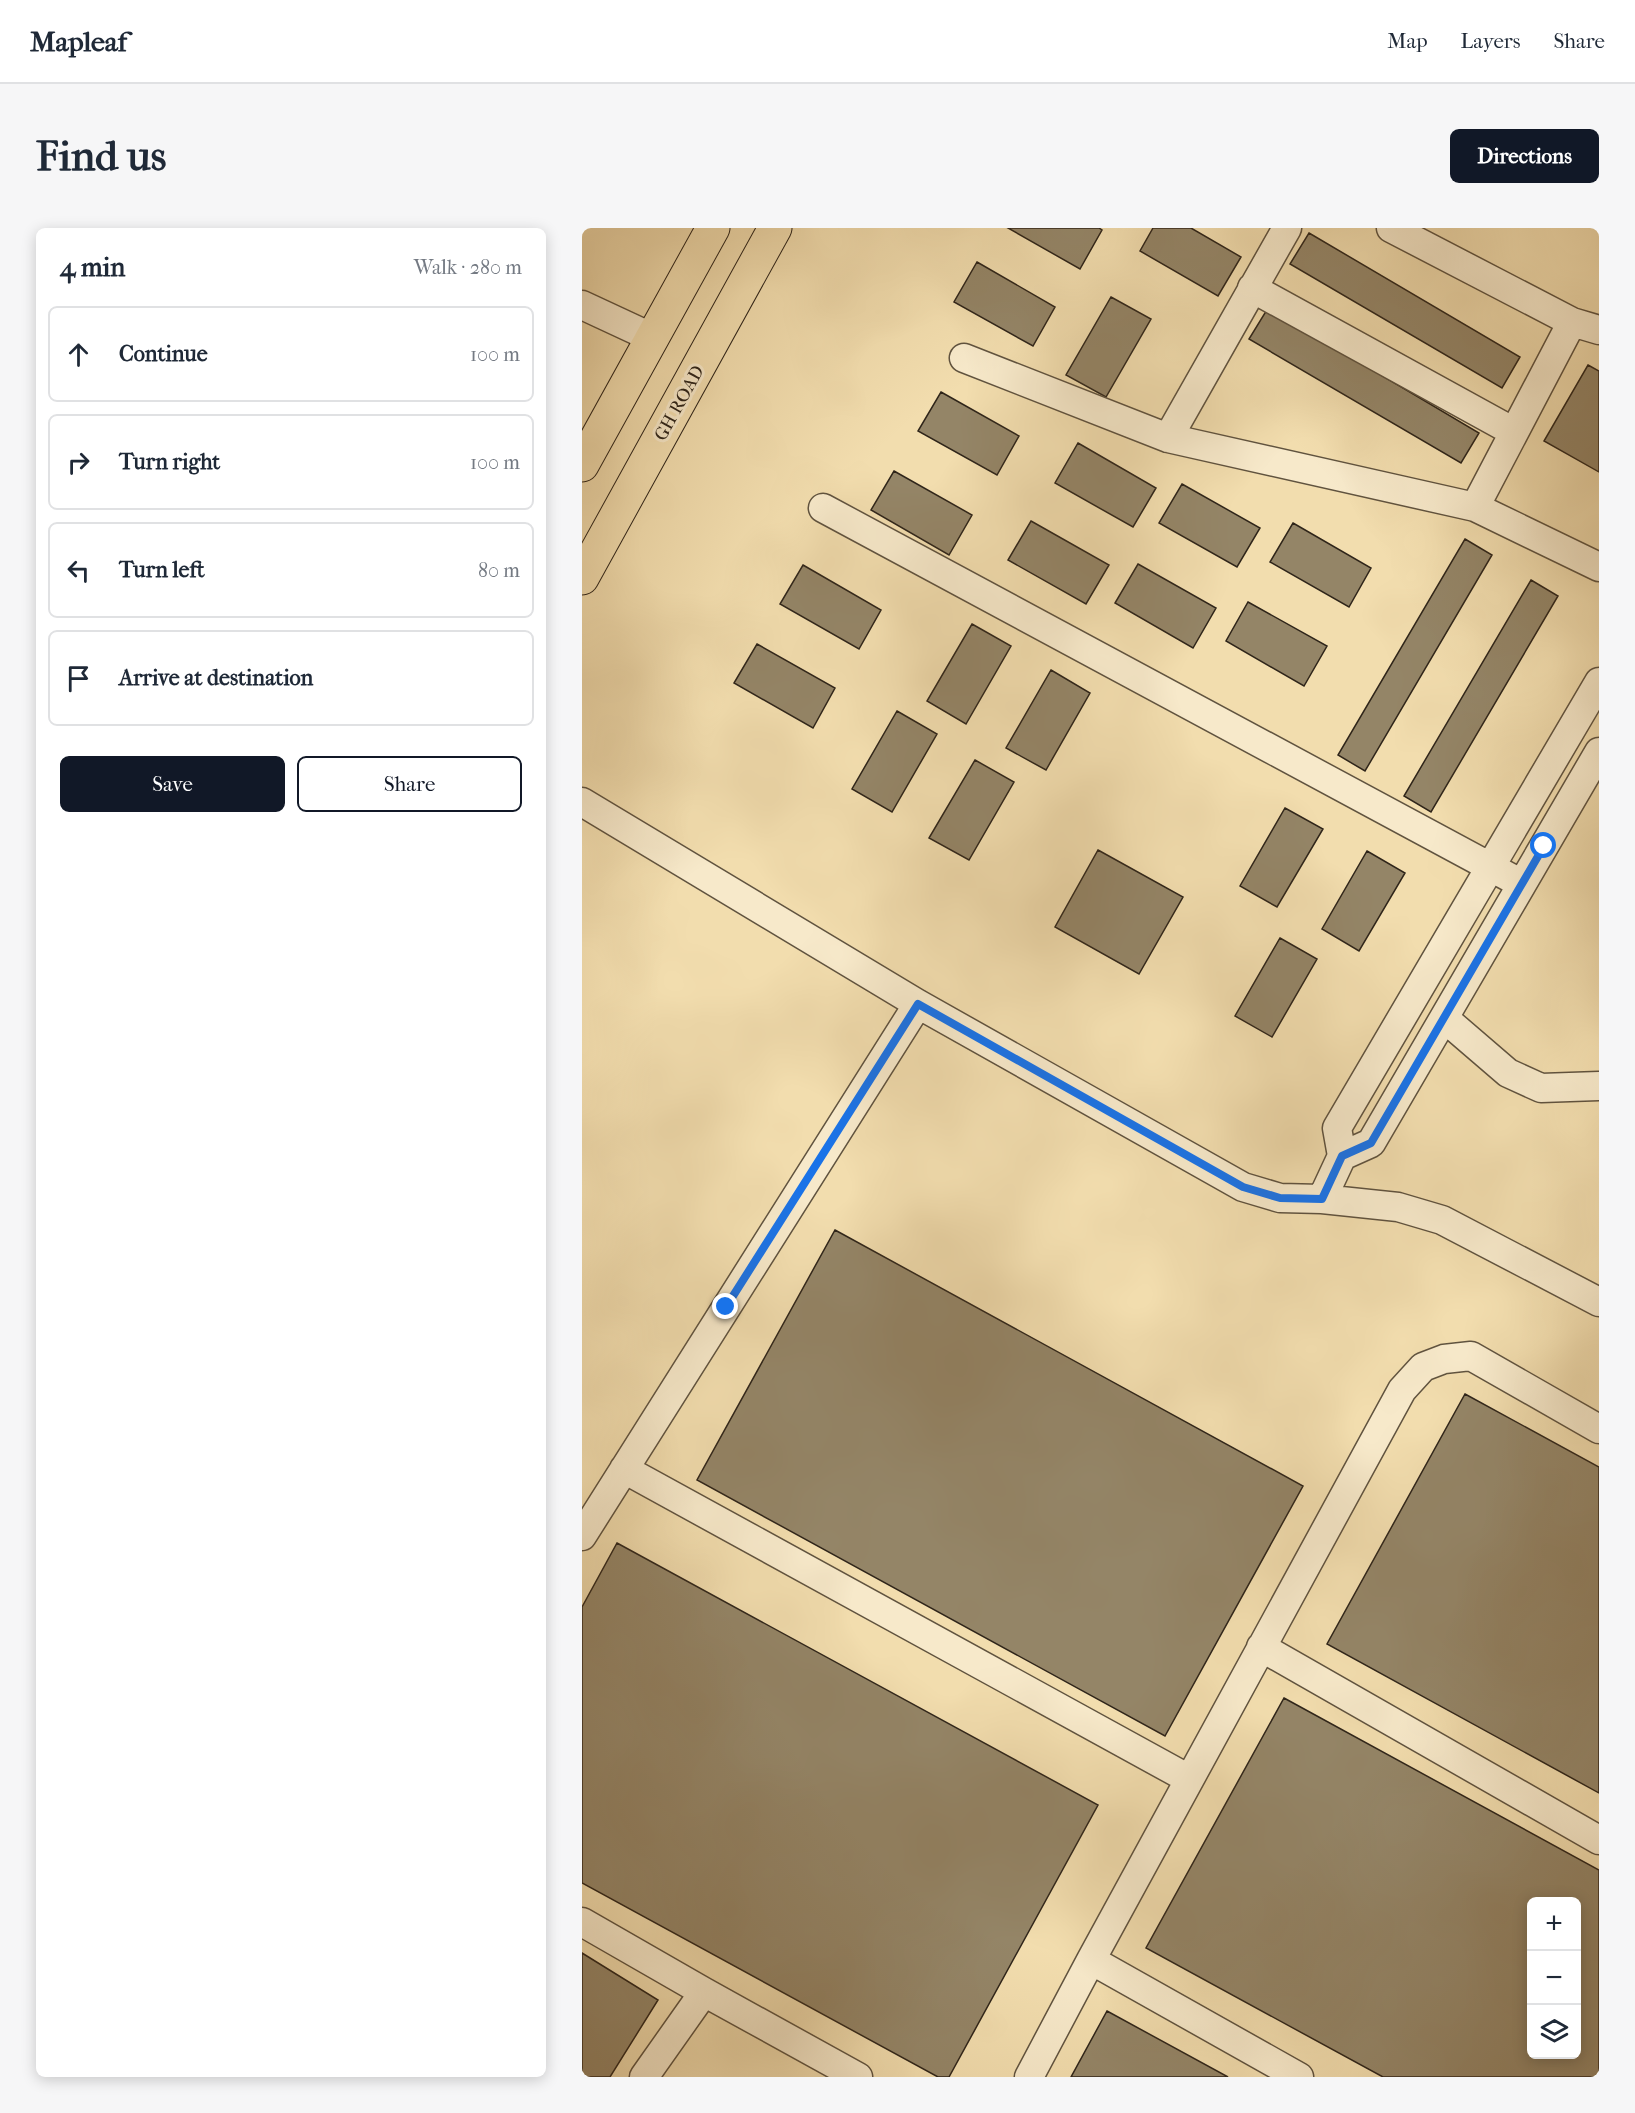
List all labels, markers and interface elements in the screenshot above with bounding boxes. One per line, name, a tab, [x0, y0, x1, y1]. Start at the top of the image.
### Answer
text: Mapleaf	[30, 25, 127, 58]
text: Map	[1387, 29, 1428, 53]
text: Layers	[1461, 29, 1520, 53]
text: Share	[1553, 29, 1605, 53]
button: Directions	[1450, 129, 1599, 183]
text: Find us	[36, 132, 166, 181]
text: 4 min	[60, 252, 125, 283]
text: Walk · 280 m	[414, 256, 522, 279]
icon: ahead	[62, 338, 95, 371]
text: Continue	[119, 341, 208, 367]
text: 100 m	[470, 343, 520, 366]
street label: GH ROAD	[650, 362, 709, 445]
icon: right	[62, 446, 95, 479]
text: Turn right	[119, 449, 220, 475]
text: 100 m	[470, 451, 520, 474]
icon: left	[62, 554, 95, 587]
text: Turn left	[119, 557, 205, 583]
text: 80 m	[478, 559, 520, 582]
icon: arrive	[62, 662, 95, 695]
text: Arrive at destination	[119, 665, 313, 691]
button: Save	[60, 756, 285, 812]
button: Share	[297, 756, 522, 812]
route start	[1530, 832, 1556, 858]
route end	[712, 1293, 738, 1319]
map controls	[1527, 1897, 1581, 2059]
button: +	[1527, 1897, 1581, 1951]
button: −	[1527, 1951, 1581, 2005]
button: layers	[1527, 2005, 1581, 2059]

